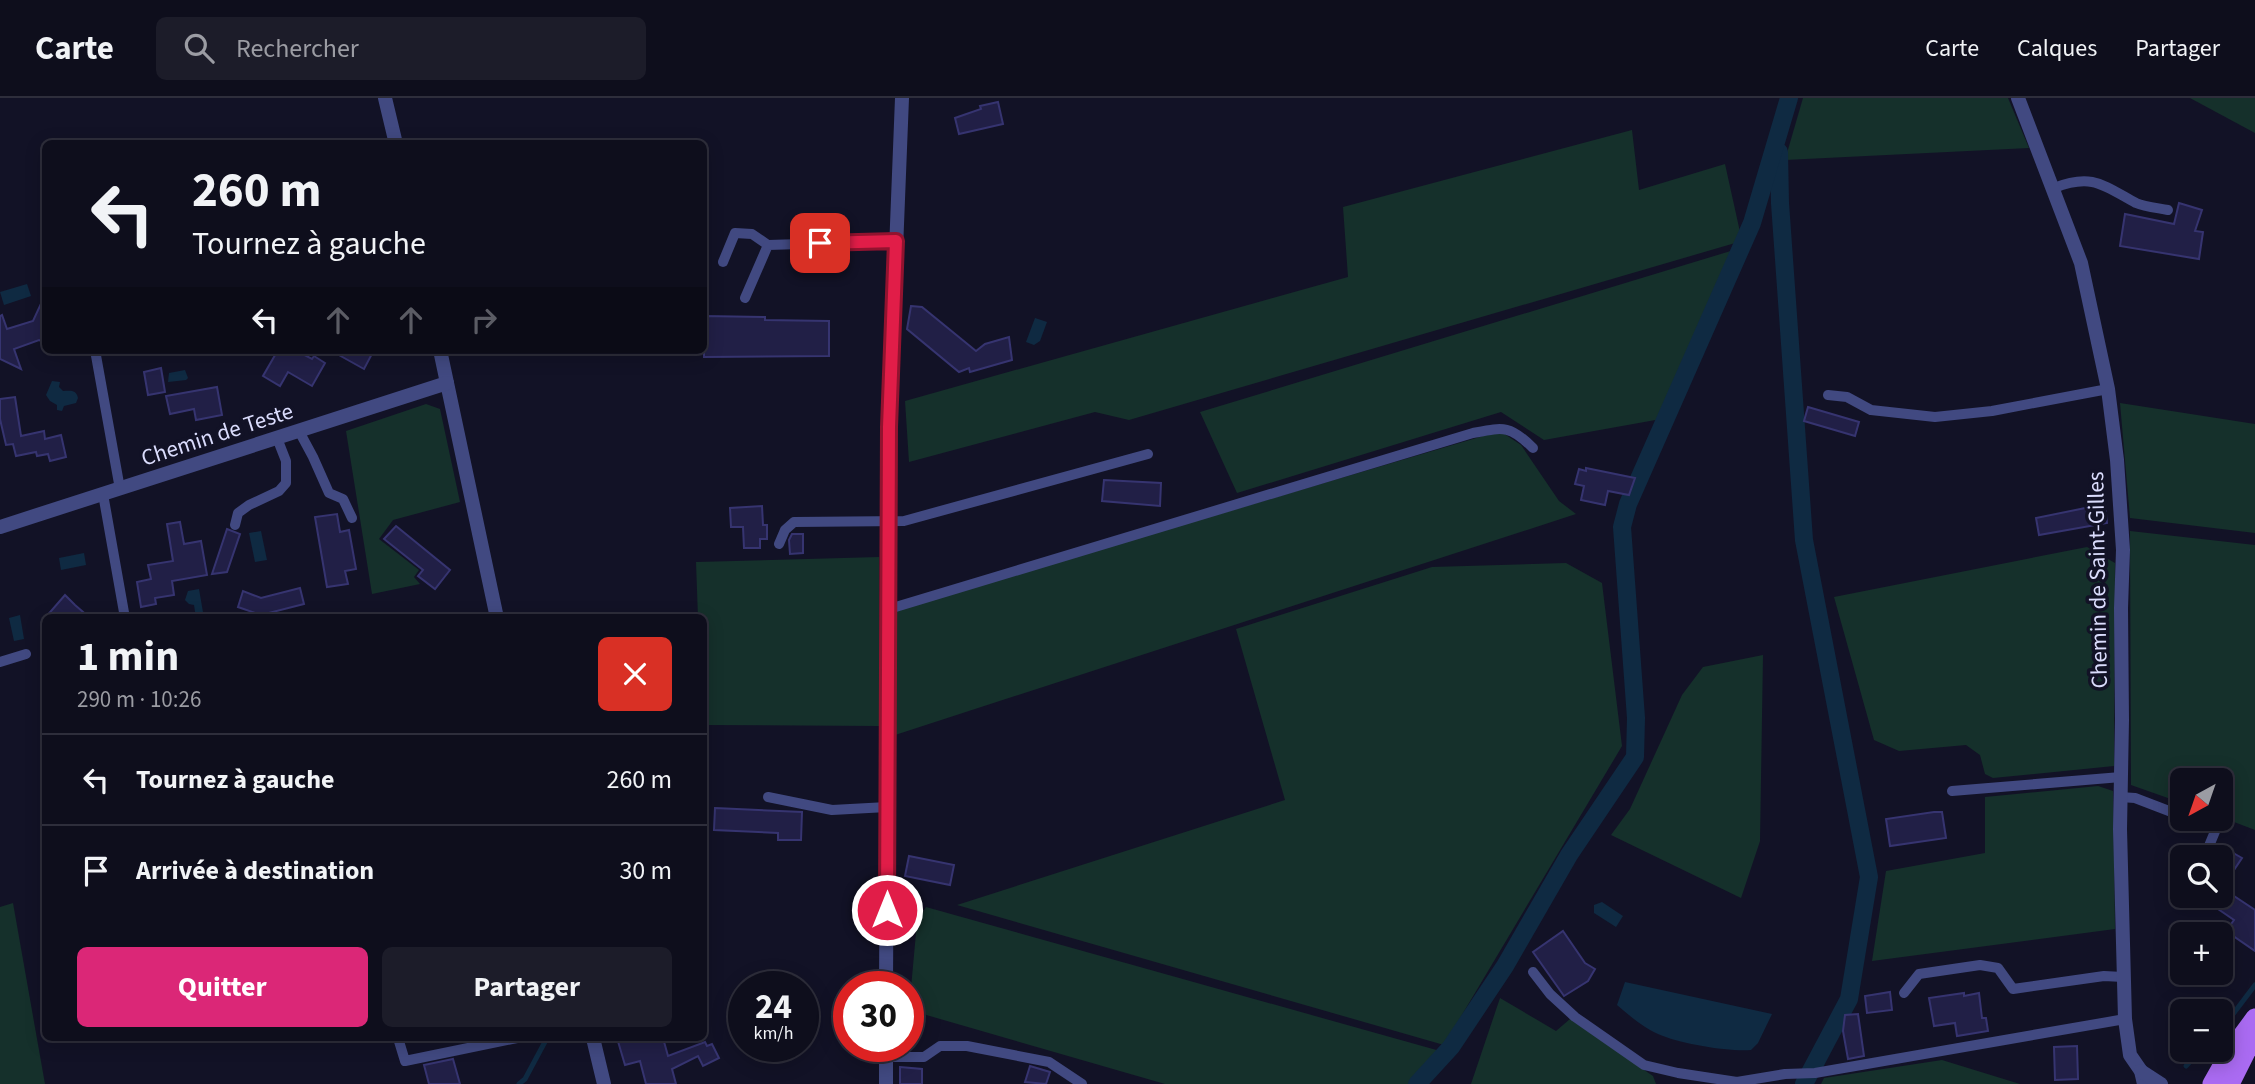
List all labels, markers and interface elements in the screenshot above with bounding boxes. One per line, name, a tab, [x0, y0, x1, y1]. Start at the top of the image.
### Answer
search box	[156, 17, 646, 80]
text: Carte	[35, 25, 114, 72]
icon: search	[180, 29, 218, 67]
text: Rechercher	[236, 30, 359, 67]
text: Carte	[1925, 31, 1979, 66]
text: Calques	[2017, 31, 2097, 66]
text: Partager	[2135, 31, 2220, 66]
text: 260 m	[192, 156, 321, 226]
icon: left	[77, 168, 168, 259]
pin	[790, 213, 850, 273]
text: Tournez à gauche	[192, 221, 426, 267]
icon: arrive	[801, 224, 839, 262]
icon: left	[246, 301, 284, 339]
icon: ahead	[319, 301, 357, 339]
icon: ahead	[392, 301, 430, 339]
icon: right	[465, 301, 503, 339]
street label: Chemin de Teste	[137, 394, 297, 475]
street label: Chemin de Saint-Gilles	[2079, 471, 2116, 689]
text: 1 min	[77, 627, 179, 687]
button: close	[598, 637, 672, 711]
text: 290 m · 10:26	[77, 683, 201, 716]
icon: left	[77, 761, 115, 799]
text: Tournez à gauche	[136, 761, 335, 798]
text: 260 m	[606, 761, 672, 798]
north arrow	[2170, 768, 2233, 831]
map controls	[2170, 768, 2233, 1062]
button: search	[2170, 845, 2233, 908]
icon: arrive	[77, 852, 115, 890]
text: Arrivée à destination	[136, 852, 374, 889]
text: 30 m	[619, 852, 672, 889]
position arrow	[850, 873, 924, 947]
button: +	[2170, 922, 2233, 985]
button: Quitter	[77, 947, 368, 1027]
button: Partager	[382, 947, 672, 1027]
speed limit sign: 30	[833, 971, 924, 1062]
text: 24	[755, 982, 792, 1032]
button: −	[2170, 999, 2233, 1062]
text: km/h	[754, 1021, 793, 1046]

